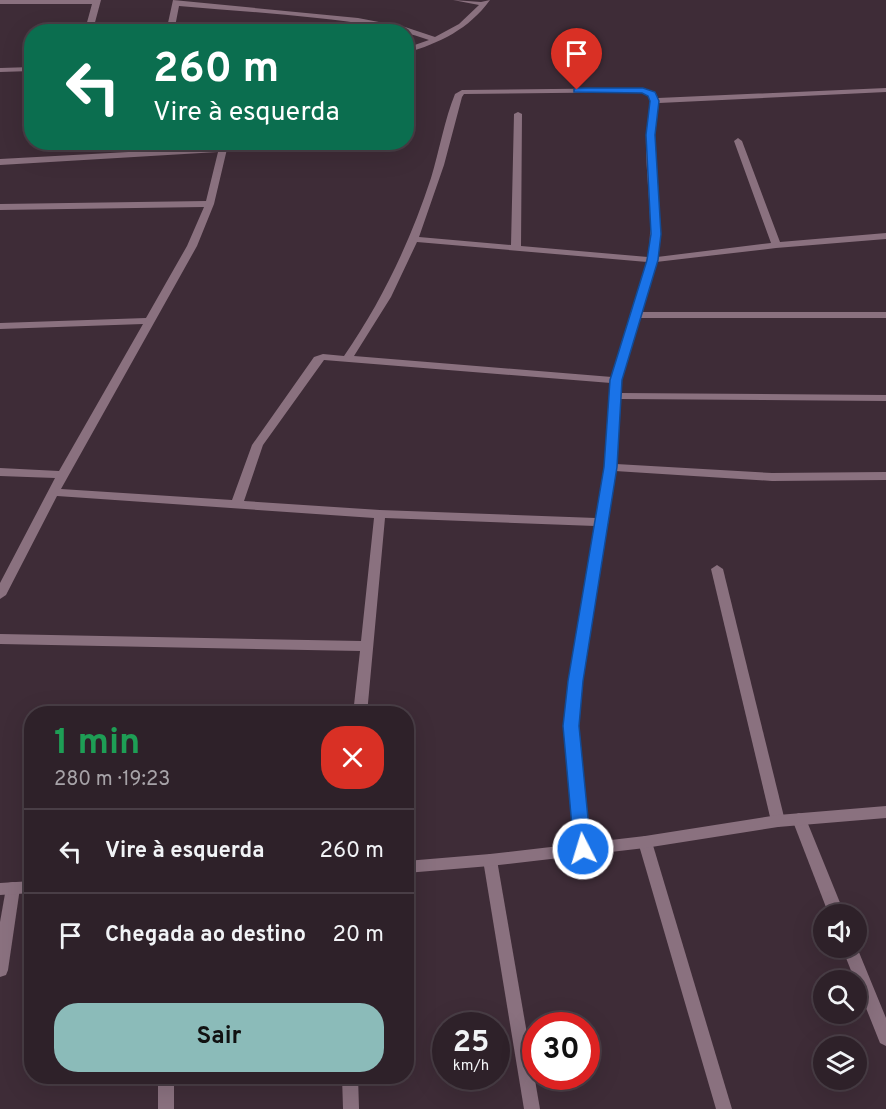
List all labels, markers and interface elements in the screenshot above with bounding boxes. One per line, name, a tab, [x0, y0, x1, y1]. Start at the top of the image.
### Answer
pin	[551, 28, 602, 90]
icon: arrive	[560, 37, 593, 70]
text: 260 m	[153, 44, 279, 97]
icon: left	[54, 48, 132, 126]
text: Vire à esquerda	[153, 96, 340, 130]
text: 1 min	[54, 721, 140, 767]
button: close	[321, 726, 384, 789]
text: 280 m · 19:23	[54, 767, 170, 793]
position arrow	[551, 817, 615, 881]
icon: left	[54, 835, 87, 868]
text: Vire à esquerda	[105, 838, 264, 865]
text: 260 m	[319, 838, 384, 865]
map controls	[813, 904, 867, 1090]
button: sound	[813, 904, 867, 958]
icon: arrive	[54, 919, 87, 952]
text: Chegada ao destino	[105, 922, 306, 949]
text: 20 m	[333, 922, 384, 949]
button: search	[813, 970, 867, 1024]
button: Sair	[54, 1003, 384, 1072]
speed limit sign: 30	[522, 1012, 600, 1090]
text: 25	[453, 1025, 489, 1062]
button: layers	[813, 1036, 867, 1090]
text: km/h	[453, 1057, 489, 1076]

